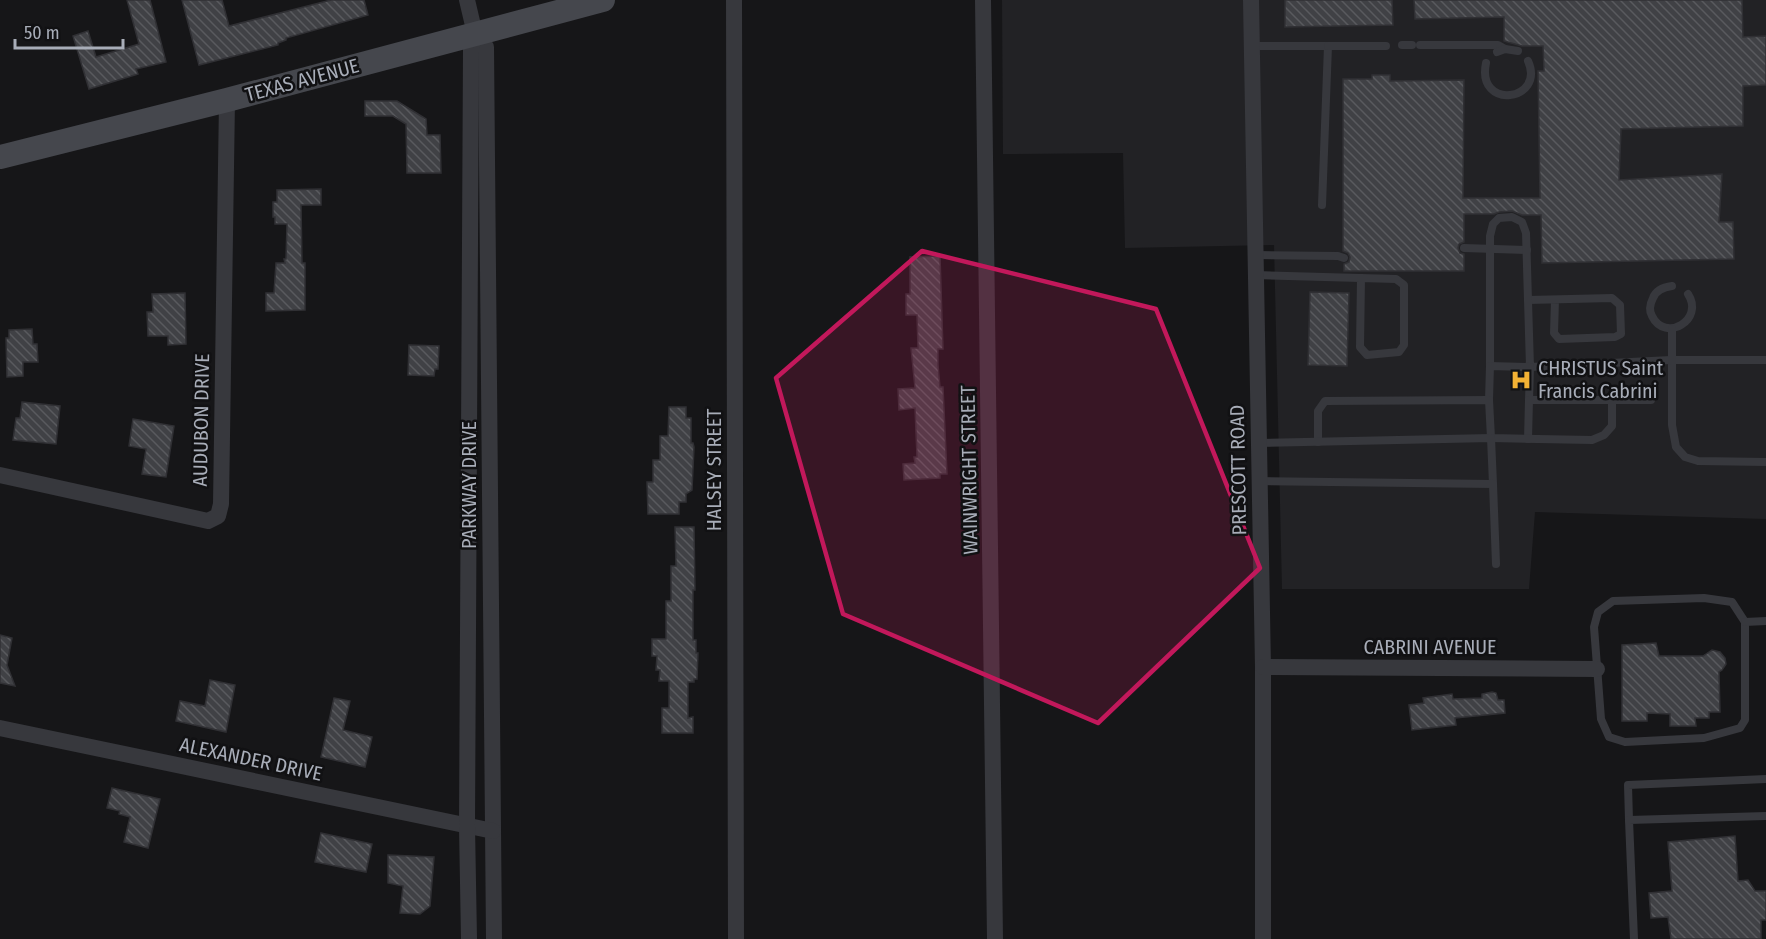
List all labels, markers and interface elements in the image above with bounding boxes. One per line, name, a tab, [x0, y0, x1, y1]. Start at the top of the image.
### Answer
scale bar	[15, 12, 123, 50]
text: 50 m	[24, 22, 60, 44]
street label: TEXAS AVENUE	[243, 53, 361, 107]
street label: AUDUBON DRIVE	[188, 353, 214, 487]
place label: CHRISTUS Saint Francis Cabrini	[1538, 356, 1664, 403]
hospital icon: CHRISTUS Saint Francis Cabrini	[1509, 368, 1533, 392]
street label: WAINWRIGHT STREET	[956, 384, 982, 555]
street label: PRESCOTT ROAD	[1225, 405, 1251, 535]
street label: HALSEY STREET	[702, 408, 726, 531]
street label: PARKWAY DRIVE	[457, 421, 481, 549]
street label: CABRINI AVENUE	[1364, 635, 1496, 659]
street label: ALEXANDER DRIVE	[178, 732, 324, 786]

